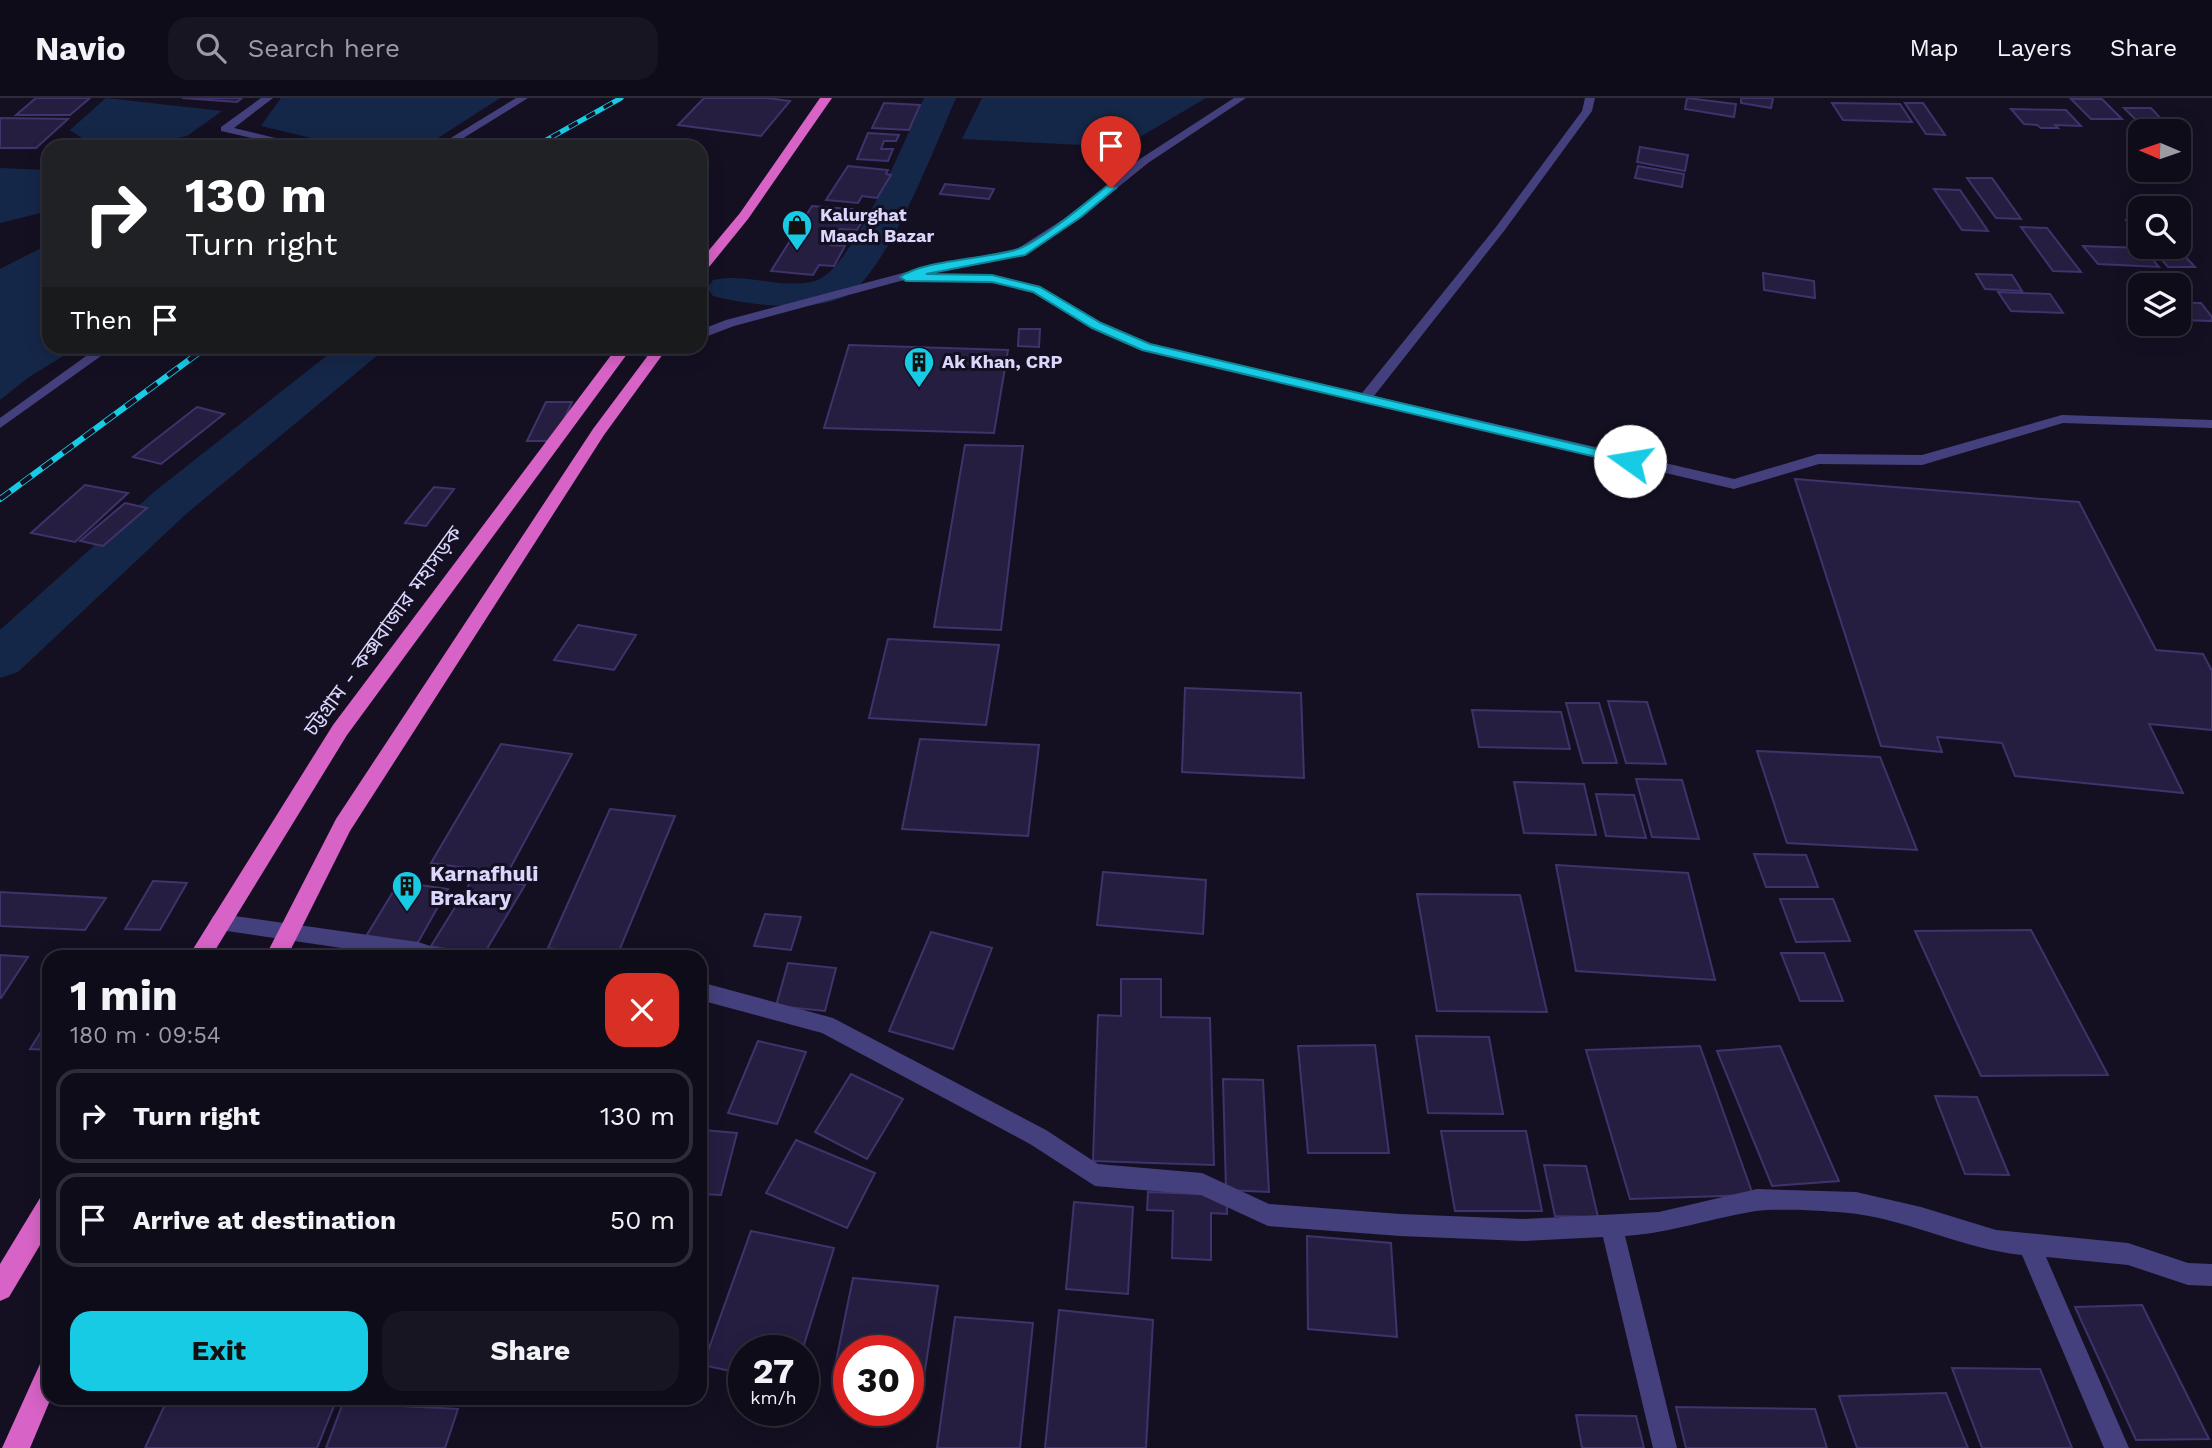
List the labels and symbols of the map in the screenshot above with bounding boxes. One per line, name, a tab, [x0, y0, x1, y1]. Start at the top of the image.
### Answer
pin	[1081, 116, 1141, 188]
north arrow	[2128, 119, 2191, 182]
place label: Kalurghat Maach Bazar	[820, 204, 934, 246]
shop icon: Kalurghat Maach Bazar	[780, 208, 814, 252]
building icon: Ak Khan, CRP	[902, 345, 936, 389]
place label: Ak Khan, CRP	[942, 351, 1063, 372]
position arrow	[1593, 424, 1667, 498]
street label: চট্টগ্রাম - কক্সবাজার মহাসড়ক	[298, 520, 468, 741]
place label: Karnafhuli Brakary	[430, 861, 538, 910]
building icon: Karnafhuli Brakary	[390, 869, 424, 913]
speed limit sign: 30	[833, 1335, 924, 1426]

